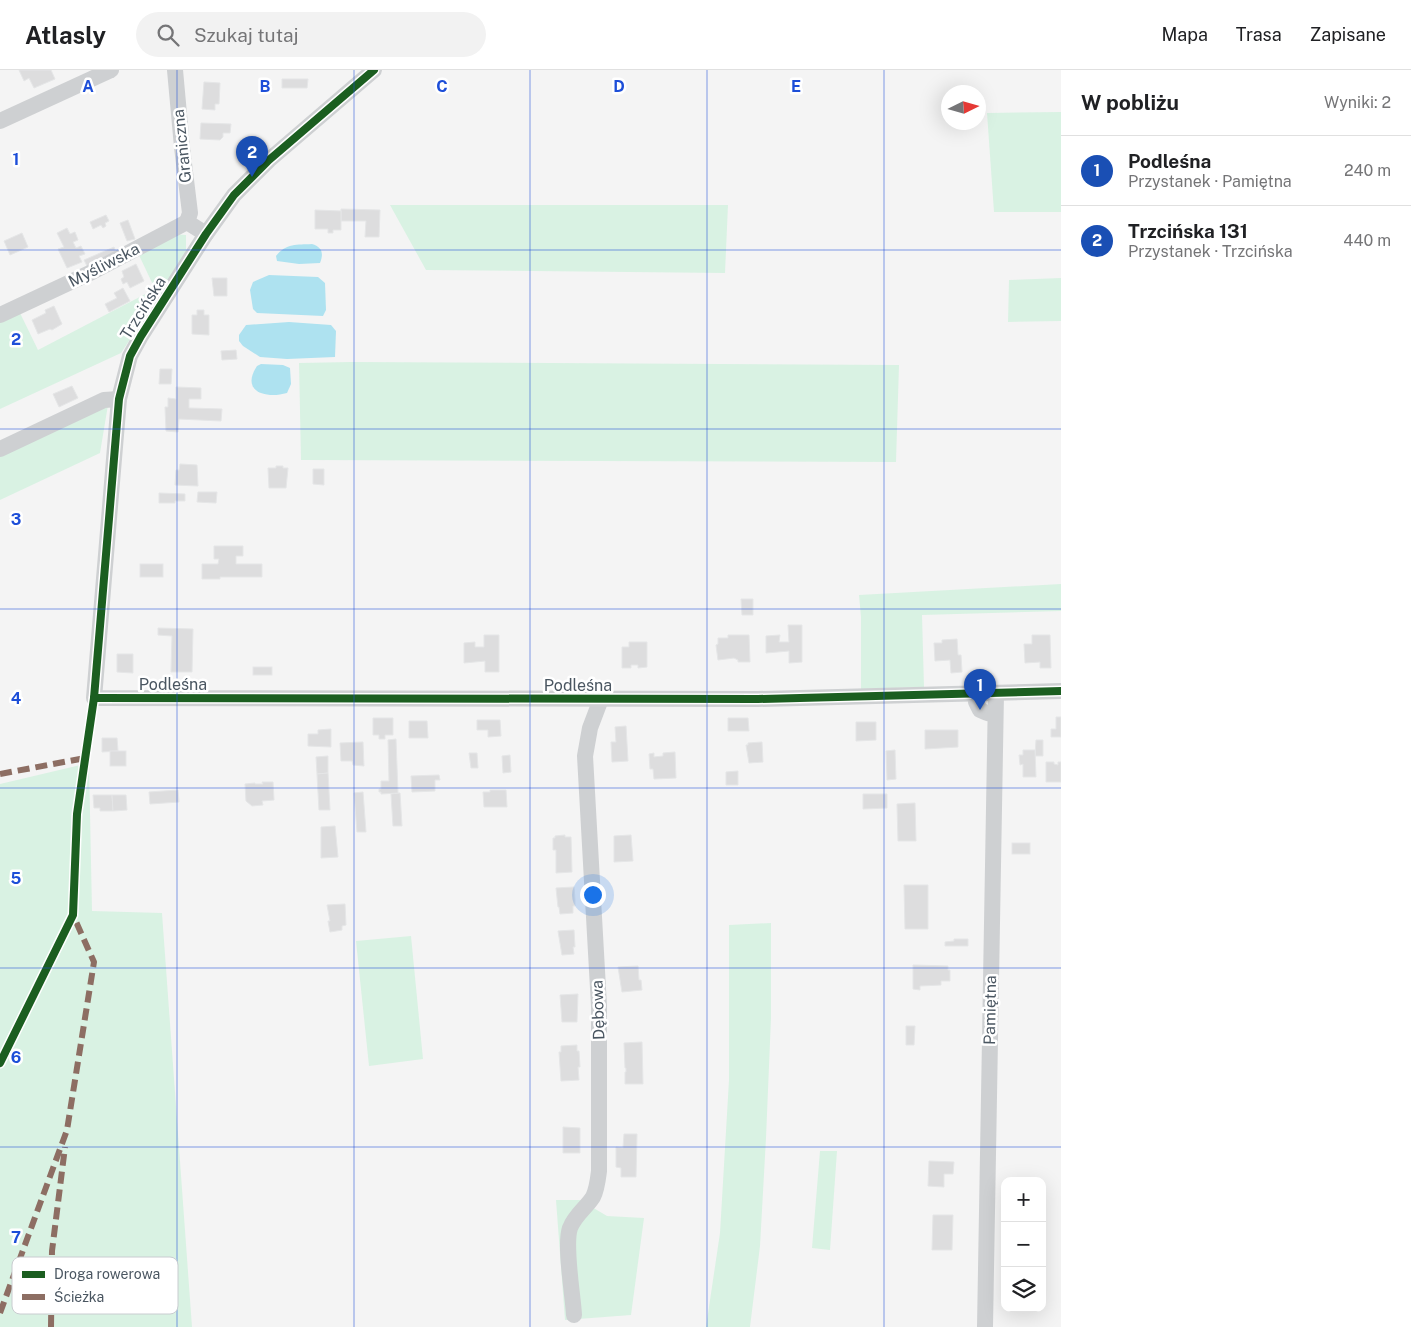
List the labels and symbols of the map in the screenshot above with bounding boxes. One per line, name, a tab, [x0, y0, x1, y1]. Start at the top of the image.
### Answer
text: A	[82, 77, 94, 96]
text: B	[260, 77, 271, 96]
text: C	[436, 77, 448, 96]
text: D	[613, 77, 625, 96]
text: E	[791, 77, 801, 96]
north arrow	[941, 85, 986, 130]
street label: Graniczna	[169, 108, 195, 184]
pin: 2	[236, 136, 268, 177]
text: 1	[13, 150, 19, 169]
street label: Myśliwska	[65, 239, 143, 291]
street label: Trzcińska	[116, 273, 170, 343]
text: 2	[11, 330, 21, 349]
text: 3	[11, 510, 21, 529]
pin: 1	[964, 669, 996, 710]
street label: Podleśna	[139, 675, 207, 694]
street label: Podleśna	[544, 676, 612, 695]
text: 4	[11, 689, 22, 708]
text: 5	[11, 869, 22, 888]
your location	[580, 882, 606, 908]
street label: Pamiętna	[980, 975, 1000, 1045]
street label: Dębowa	[587, 980, 609, 1040]
text: 6	[11, 1048, 21, 1067]
text: 7	[11, 1228, 21, 1247]
legend	[12, 1257, 178, 1314]
text: Droga rowerowa	[54, 1266, 160, 1282]
text: Ścieżka	[54, 1287, 104, 1305]

